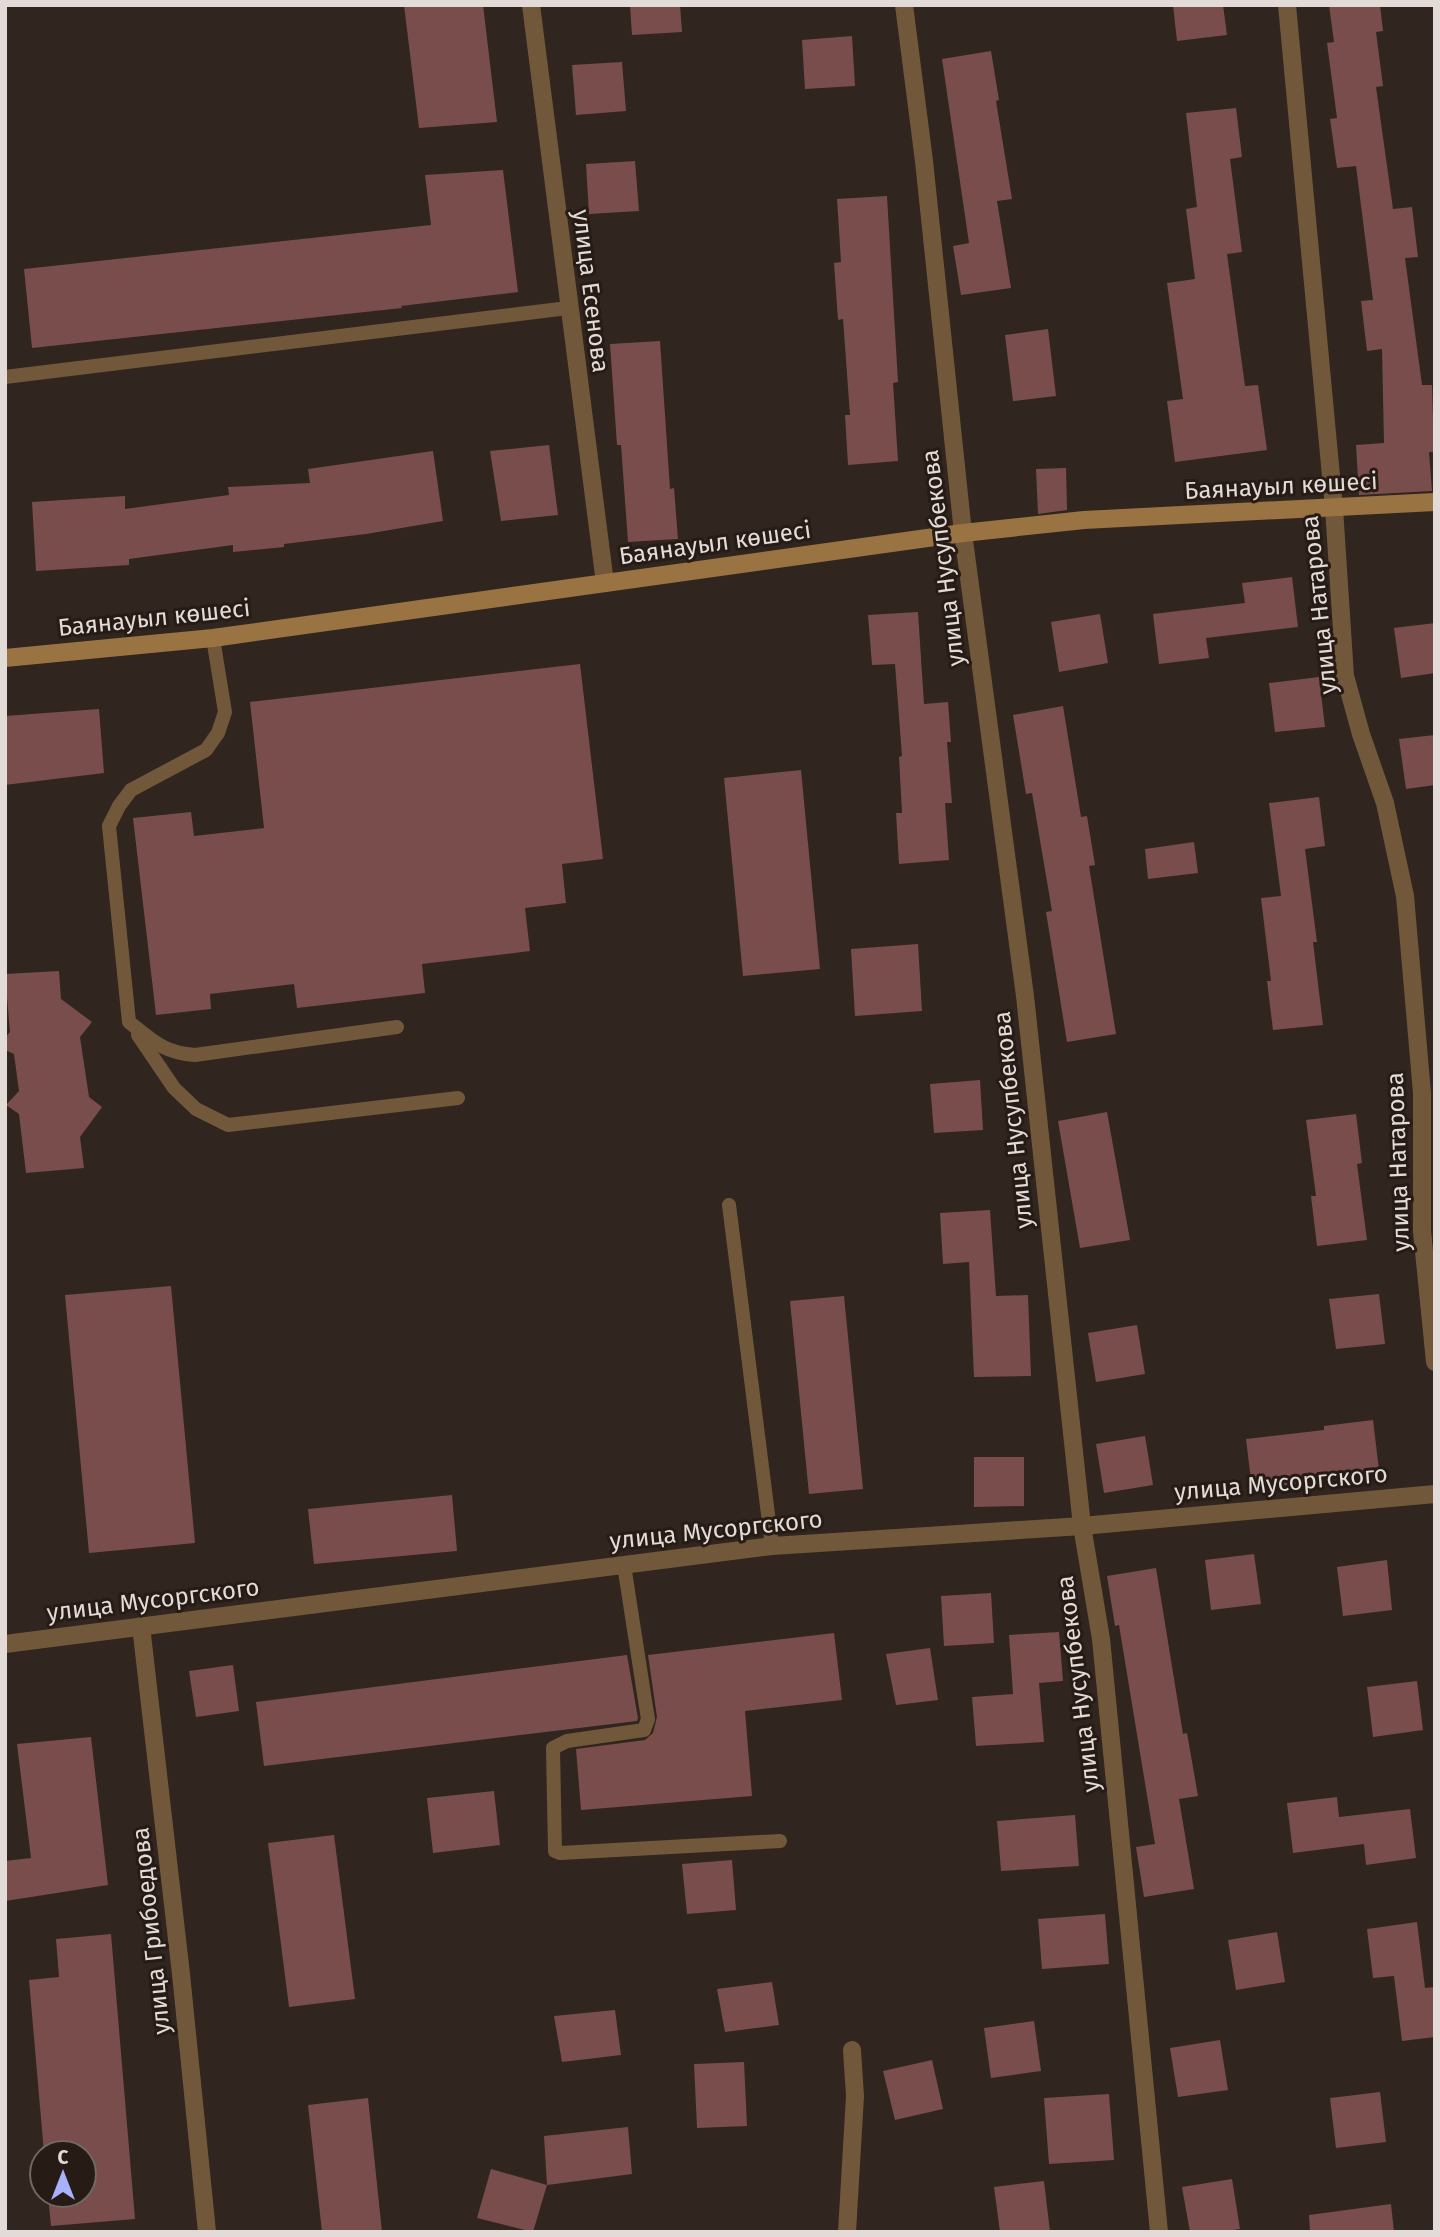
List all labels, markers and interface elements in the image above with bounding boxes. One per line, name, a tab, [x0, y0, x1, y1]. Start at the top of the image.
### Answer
street label: улица Есенова	[567, 208, 615, 374]
street label: улица Нусупбекова	[916, 448, 970, 668]
street label: Баянауыл көшесі	[1184, 467, 1378, 505]
street label: улица Натарова	[1296, 514, 1342, 696]
street label: Баянауыл көшесі	[617, 516, 813, 570]
street label: Баянауыл көшесі	[56, 594, 252, 642]
street label: улица Нусупбекова	[988, 1010, 1038, 1230]
street label: улица Натарова	[1381, 1072, 1415, 1252]
street label: улица Мусоргского	[1173, 1460, 1389, 1506]
street label: улица Мусоргского	[608, 1505, 824, 1555]
street label: улица Мусоргского	[45, 1573, 261, 1627]
street label: улица Нусупбекова	[1051, 1574, 1105, 1794]
street label: улица Грибоедова	[126, 1826, 176, 2036]
north arrow	[28, 2139, 98, 2209]
text: С	[58, 2146, 69, 2169]

